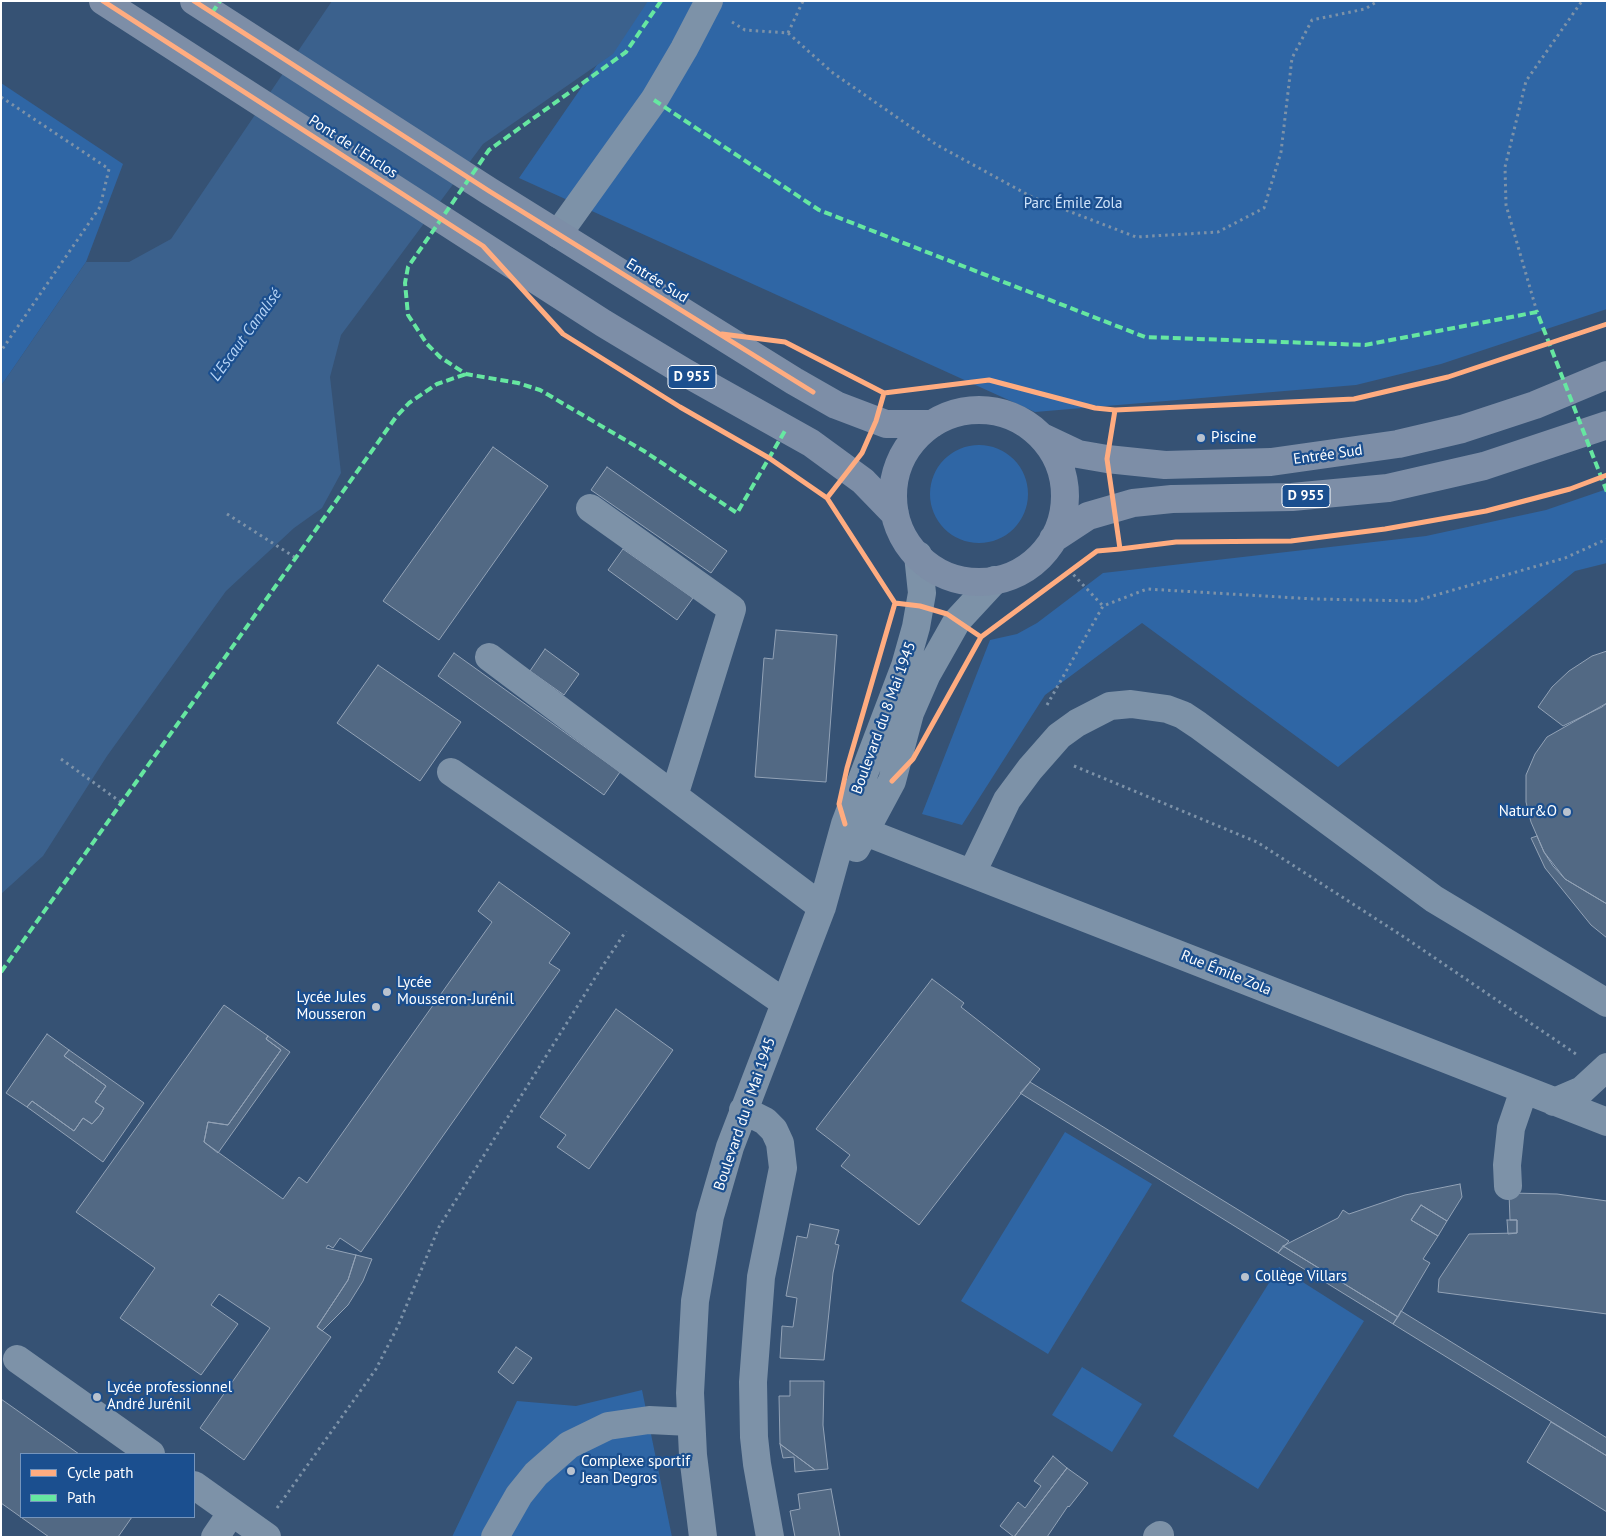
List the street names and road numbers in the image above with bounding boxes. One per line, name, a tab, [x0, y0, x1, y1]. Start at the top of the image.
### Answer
street label: Pont de l'Enclos	[305, 112, 401, 182]
street label: Entrée Sud	[623, 255, 691, 307]
road number: D 955	[668, 366, 716, 388]
street label: Entrée Sud	[1292, 441, 1364, 469]
road number: D 955	[1282, 484, 1330, 508]
street label: Boulevard du 8 Mai 1945	[848, 639, 920, 797]
street label: Rue Émile Zola	[1178, 947, 1274, 999]
street label: Boulevard du 8 Mai 1945	[710, 1035, 780, 1193]

